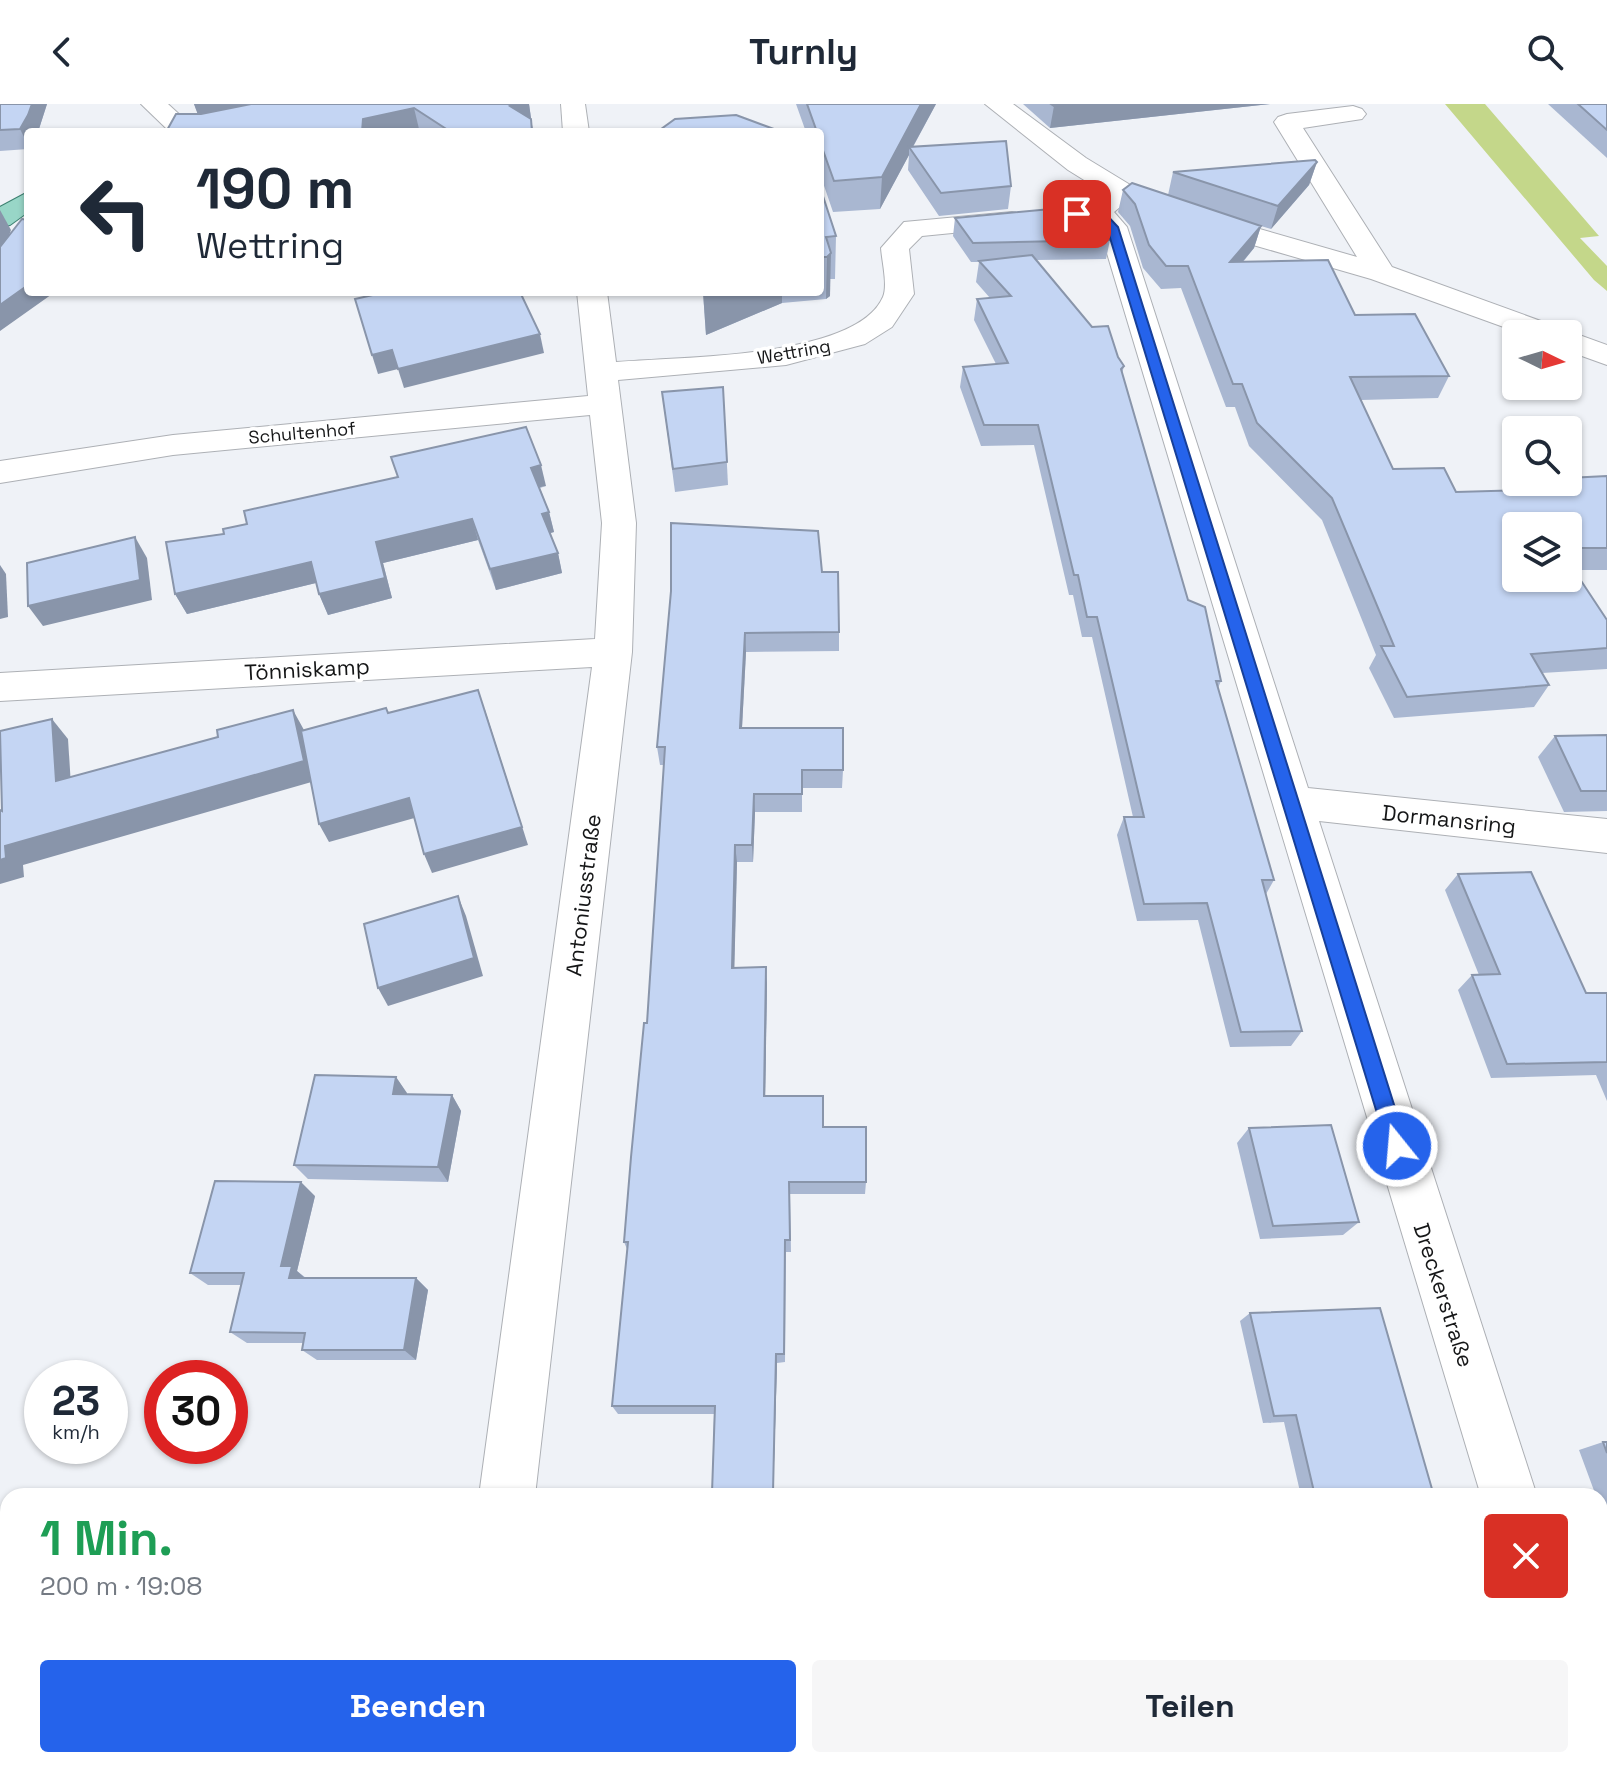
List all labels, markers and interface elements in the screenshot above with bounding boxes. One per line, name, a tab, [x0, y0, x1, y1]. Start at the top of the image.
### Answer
text: Turnly	[749, 29, 858, 75]
icon: back	[40, 30, 84, 74]
icon: search	[1523, 30, 1567, 74]
text: 190 m	[196, 153, 354, 224]
icon: left	[64, 160, 168, 264]
pin	[1043, 180, 1111, 248]
icon: arrive	[1055, 192, 1099, 236]
text: Wettring	[196, 223, 344, 269]
north arrow	[1502, 320, 1582, 400]
map controls	[1502, 320, 1582, 592]
street label: Wettring	[755, 334, 832, 369]
street label: Schultenhof	[247, 416, 357, 449]
button: search	[1502, 416, 1582, 496]
button: layers	[1502, 512, 1582, 592]
street label: Tönniskamp	[244, 652, 370, 686]
street label: Dormansring	[1381, 798, 1517, 840]
street label: Antoniusstraße	[559, 812, 607, 978]
position arrow	[1355, 1104, 1439, 1188]
street label: Dreckerstraße	[1408, 1219, 1480, 1371]
speed limit sign: 30	[144, 1360, 248, 1464]
text: 23	[52, 1376, 100, 1427]
text: km/h	[52, 1419, 100, 1445]
text: 1 Min.	[40, 1508, 173, 1569]
button: close	[1484, 1514, 1568, 1598]
text: 200 m · 19:08	[40, 1569, 203, 1603]
button: Beenden	[40, 1660, 796, 1752]
button: Teilen	[812, 1660, 1568, 1752]

